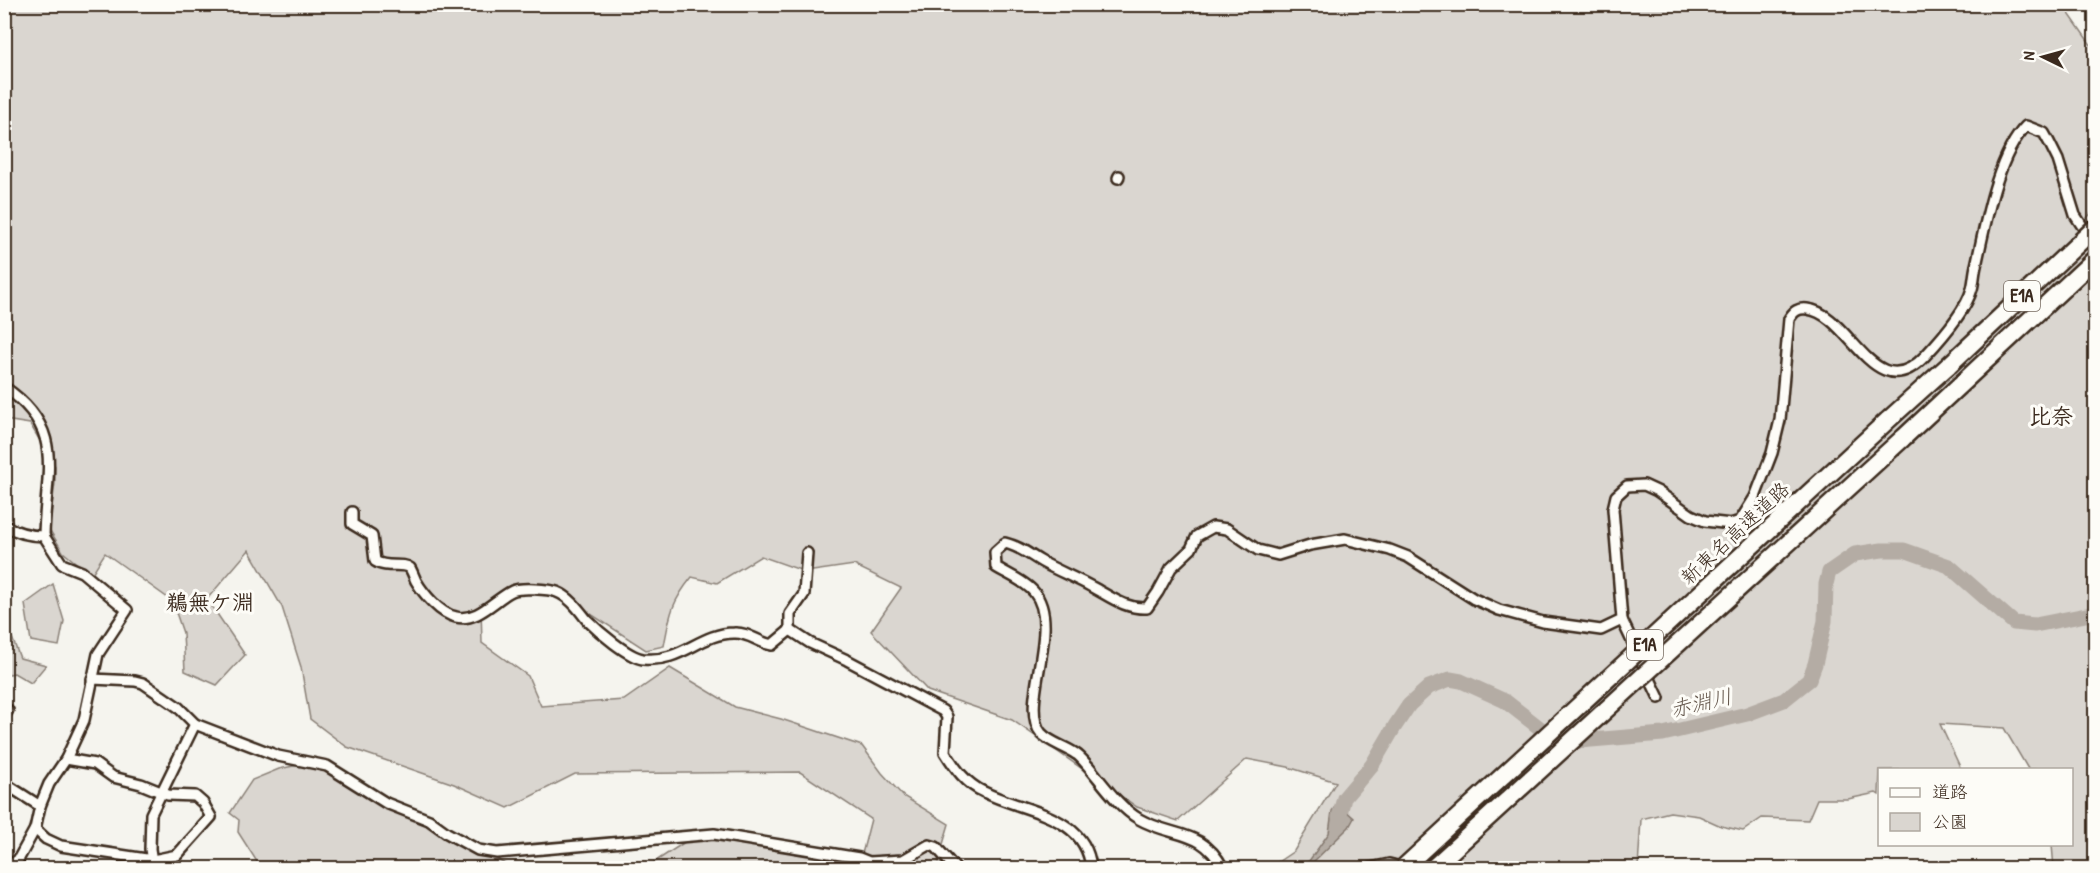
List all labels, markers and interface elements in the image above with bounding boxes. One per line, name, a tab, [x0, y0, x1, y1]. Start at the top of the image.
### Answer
north arrow	[2013, 27, 2073, 87]
text: N	[2017, 50, 2039, 61]
road number: E1A	[2004, 281, 2040, 311]
district label: 比奈	[2029, 401, 2073, 431]
street label: 新東名高速道路	[1674, 475, 1795, 590]
district label: 鵜無ケ淵	[166, 587, 254, 617]
road number: E1A	[1627, 630, 1663, 660]
water label: 赤淵川	[1667, 681, 1735, 724]
legend	[1878, 768, 2073, 846]
text: 道路	[1932, 779, 1968, 804]
text: 公園	[1932, 809, 1968, 834]

